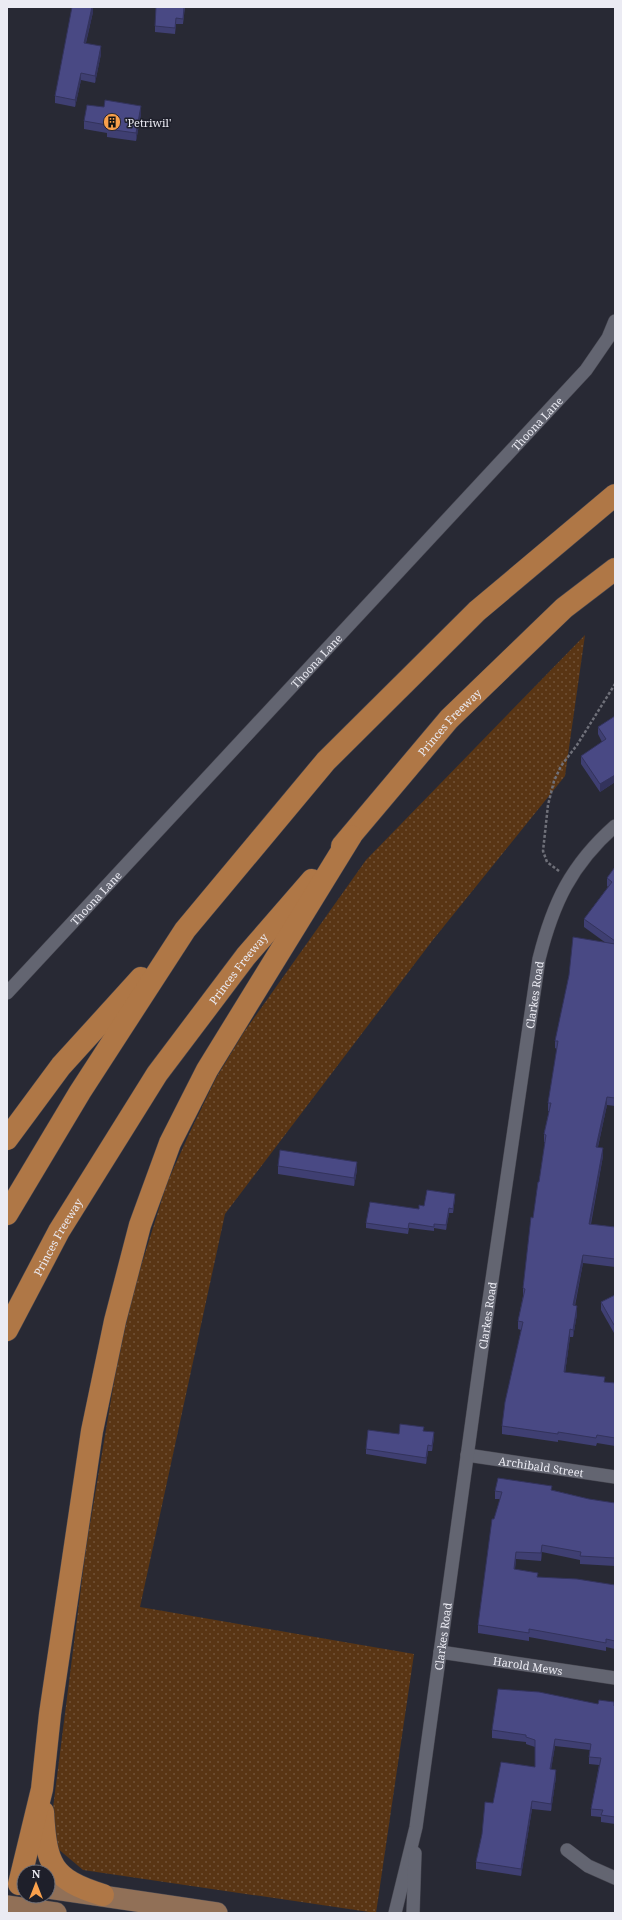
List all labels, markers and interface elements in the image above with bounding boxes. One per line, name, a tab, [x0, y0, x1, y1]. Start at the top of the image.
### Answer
building icon: 'Petriwil'	[102, 112, 122, 132]
place label: 'Petriwil'	[125, 115, 171, 130]
street label: Thoona Lane	[508, 393, 566, 453]
street label: Thoona Lane	[287, 630, 345, 691]
street label: Princes Freeway	[414, 684, 485, 759]
street label: Thoona Lane	[67, 867, 124, 928]
street label: Princes Freeway	[205, 929, 271, 1007]
street label: Clarkes Road	[521, 960, 546, 1030]
street label: Princes Freeway	[29, 1194, 86, 1278]
street label: Clarkes Road	[474, 1280, 499, 1350]
street label: Archibald Street	[498, 1452, 585, 1480]
street label: Clarkes Road	[430, 1601, 454, 1671]
street label: Harold Mews	[492, 1653, 564, 1678]
north arrow	[16, 1864, 56, 1904]
text: N	[32, 1866, 41, 1881]

